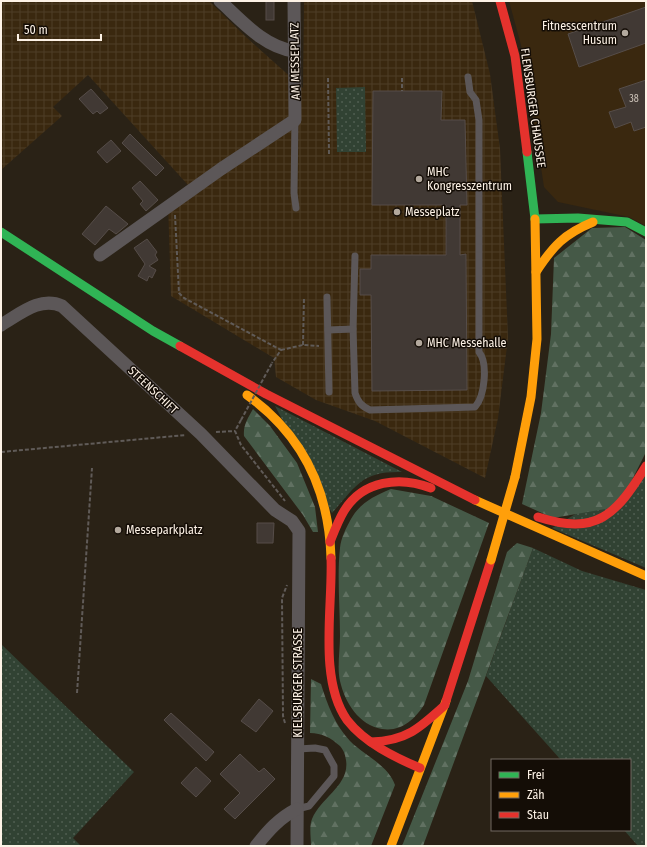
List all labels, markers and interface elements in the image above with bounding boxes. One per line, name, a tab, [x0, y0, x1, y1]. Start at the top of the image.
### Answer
scale bar	[18, 16, 101, 42]
place label: Fitnesscentrum Husum	[542, 19, 617, 47]
street label: AM MESSEPLATZ	[287, 22, 303, 100]
text: 50 m	[24, 23, 48, 37]
marker: Fitnesscentrum Husum	[620, 28, 630, 38]
street label: FLENSBURGER CHAUSSEE	[518, 47, 548, 169]
house number: 38	[629, 93, 639, 105]
place label: MHC Kongresszentrum	[427, 165, 512, 193]
marker: MHC Kongresszentrum	[414, 174, 424, 184]
place label: Messeplatz	[405, 205, 460, 219]
marker: Messeplatz	[392, 207, 402, 217]
place label: MHC Messehalle	[427, 336, 507, 350]
marker: MHC Messehalle	[414, 338, 424, 348]
street label: STEENSCHIFT	[125, 363, 181, 417]
place label: Messeparkplatz	[126, 523, 203, 537]
marker: Messeparkplatz	[113, 525, 123, 535]
street label: KIELSBURGER STRASSE	[291, 628, 305, 738]
legend	[491, 759, 631, 831]
text: Frei	[527, 768, 545, 782]
text: Zäh	[527, 788, 545, 802]
text: Stau	[527, 808, 549, 822]

